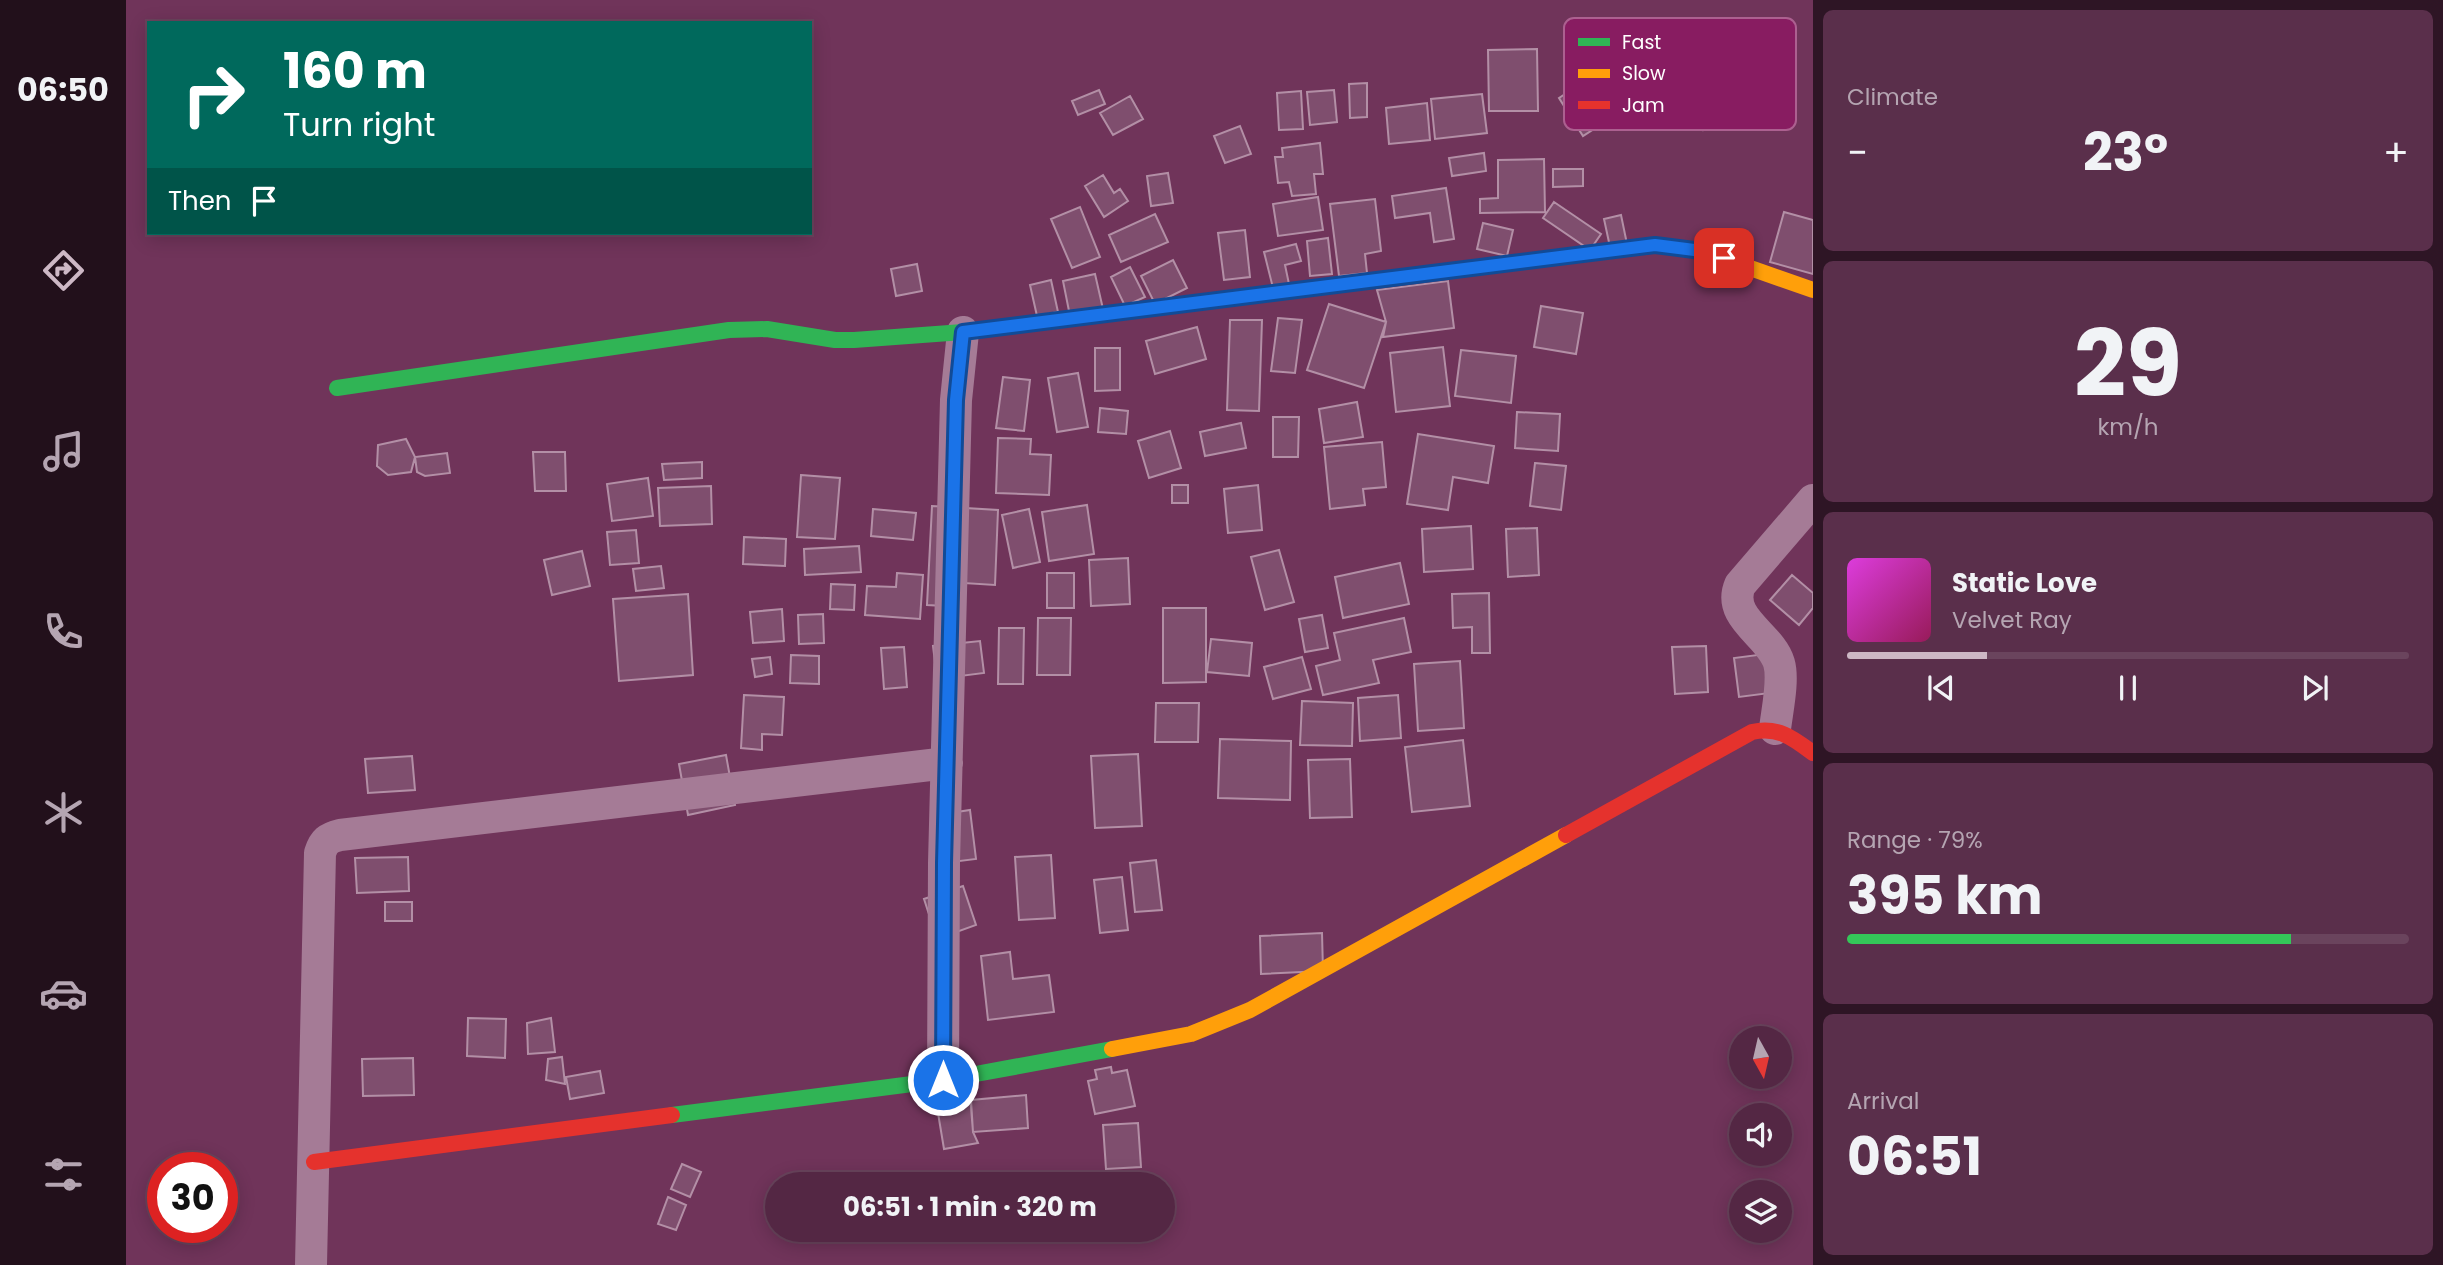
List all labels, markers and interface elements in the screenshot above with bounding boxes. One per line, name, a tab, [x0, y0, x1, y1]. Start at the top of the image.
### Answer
legend	[1564, 18, 1796, 130]
text: Fast	[1622, 29, 1661, 56]
text: 160 m	[283, 37, 427, 105]
icon: right	[168, 49, 259, 140]
text: Slow	[1622, 60, 1666, 87]
text: 06:50	[17, 67, 109, 112]
text: Climate	[1847, 81, 1938, 113]
text: Jam	[1622, 92, 1664, 119]
text: Turn right	[283, 102, 435, 147]
text: 23°	[2083, 116, 2168, 189]
text: −	[1847, 126, 1868, 179]
text: +	[2383, 126, 2409, 179]
icon: arrive	[245, 182, 283, 220]
text: Then	[168, 183, 231, 219]
pin	[1694, 228, 1754, 288]
icon: arrive	[1705, 239, 1743, 277]
icon: directions	[39, 246, 88, 295]
text: 29	[2074, 300, 2182, 428]
text: km/h	[2097, 411, 2159, 443]
icon: music	[39, 427, 88, 476]
text: Static Love	[1952, 565, 2097, 601]
text: Velvet Ray	[1952, 604, 2072, 636]
icon: phone	[39, 607, 88, 656]
icon: previous	[1922, 669, 1960, 707]
icon: pause	[2109, 669, 2147, 707]
icon: next	[2296, 669, 2334, 707]
icon: climate	[39, 788, 88, 837]
text: Range · 79%	[1847, 824, 1983, 856]
text: 395 km	[1847, 859, 2042, 932]
icon: car	[39, 969, 88, 1018]
north arrow	[1729, 1026, 1792, 1088]
map controls	[1729, 1026, 1792, 1243]
position arrow	[906, 1043, 980, 1117]
text: Arrival	[1847, 1085, 1919, 1117]
button: sound	[1729, 1103, 1792, 1166]
text: 06:51	[1847, 1120, 1982, 1193]
icon: filters	[39, 1150, 88, 1199]
speed limit sign: 30	[147, 1152, 238, 1243]
button: layers	[1729, 1180, 1792, 1243]
text: 06:51 · 1 min · 320 m	[843, 1189, 1097, 1225]

